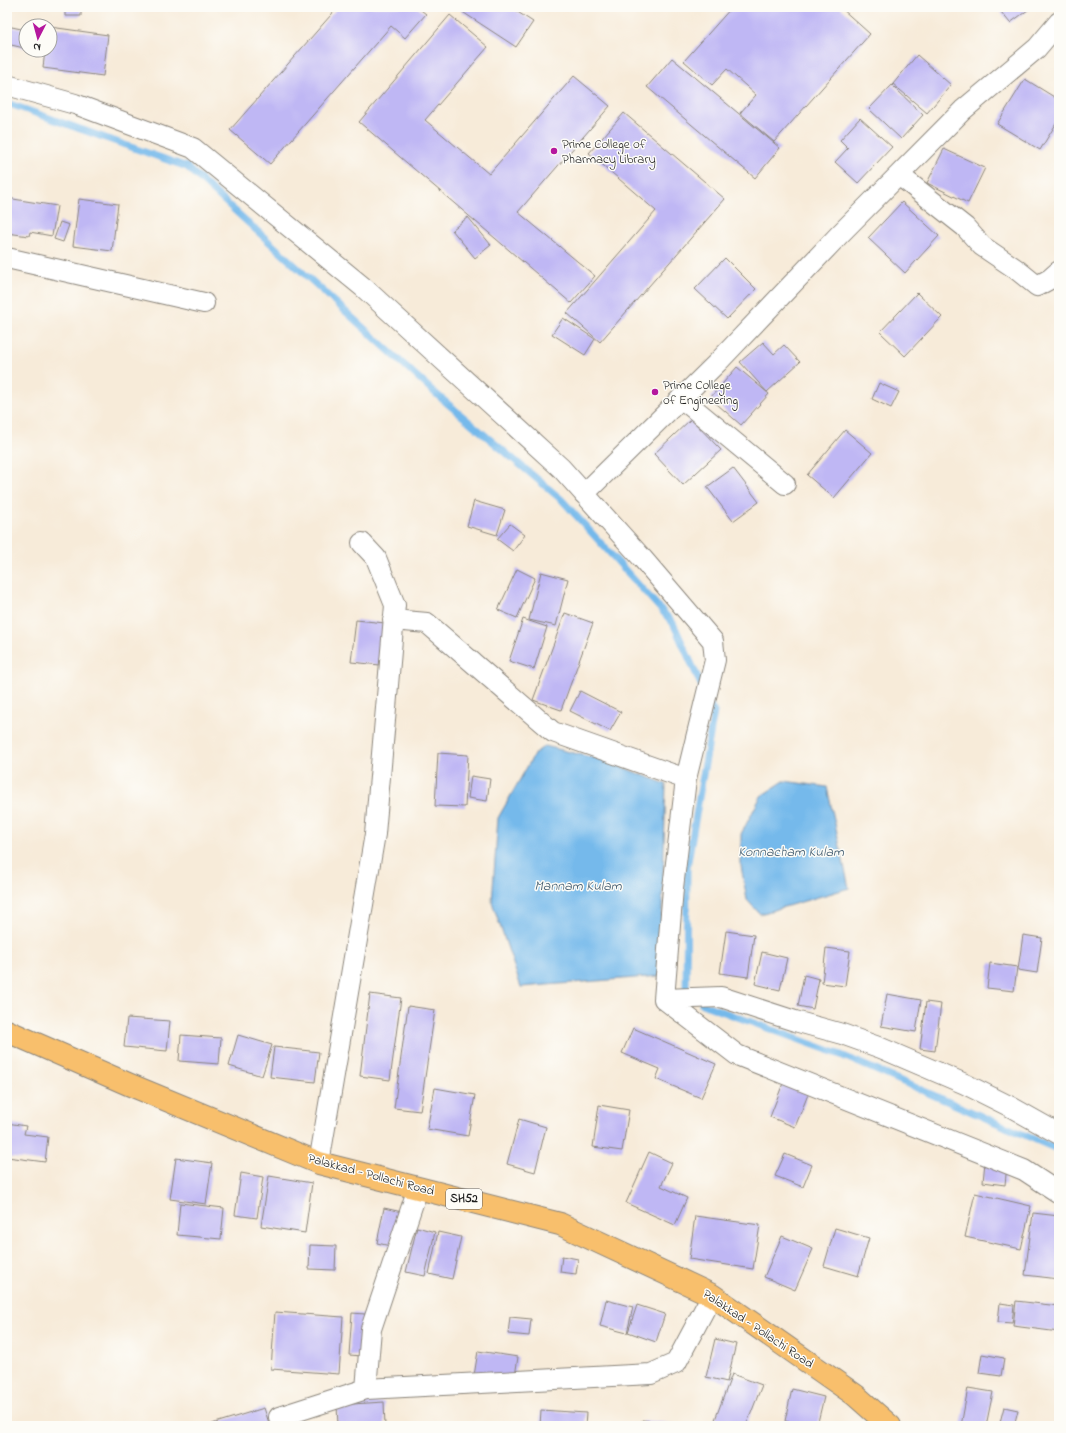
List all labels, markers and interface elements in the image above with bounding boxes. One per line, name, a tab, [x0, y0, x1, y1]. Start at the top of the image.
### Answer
north arrow	[18, 18, 58, 58]
text: N	[33, 39, 42, 55]
place label: Prime College of Pharmacy Library	[562, 135, 656, 170]
marker: Prime College of Pharmacy Library	[549, 146, 559, 156]
place label: Prime College of Engineering	[663, 376, 738, 411]
marker: Prime College of Engineering	[650, 387, 660, 397]
water label: Konnacham Kulam	[738, 842, 844, 863]
water label: Mannam Kulam	[534, 876, 622, 897]
street label: Palakkad - Pollachi Road	[306, 1149, 437, 1201]
road number: SH52	[446, 1189, 482, 1209]
street label: Palakkad - Pollachi Road	[699, 1285, 818, 1374]

